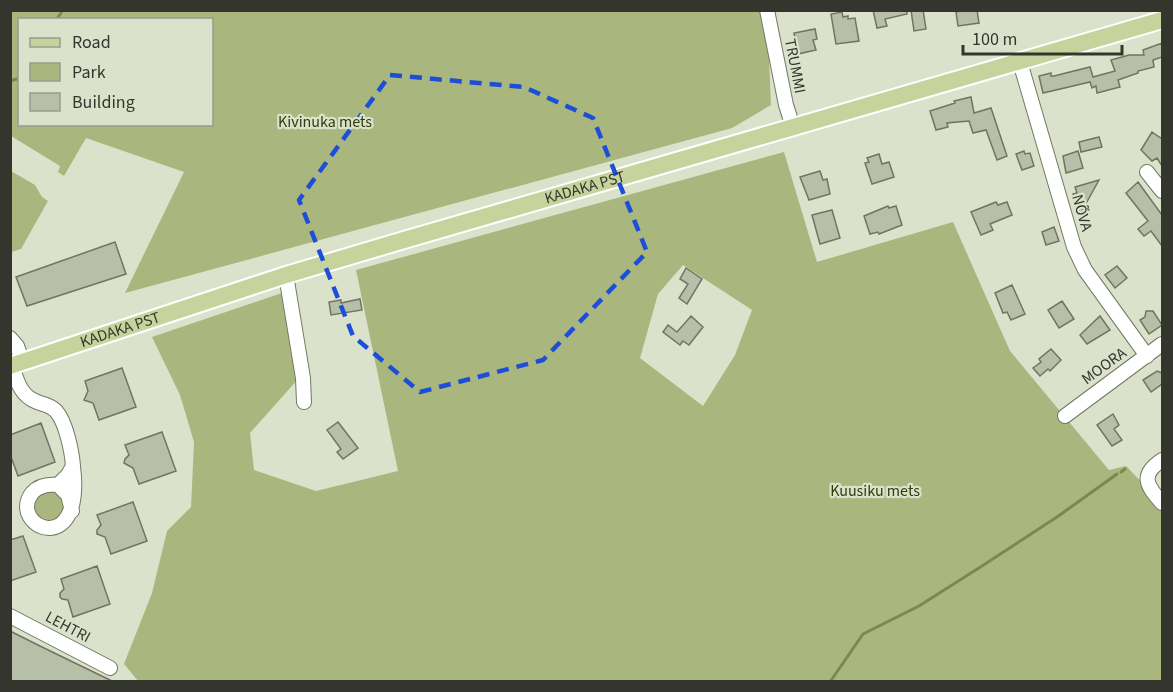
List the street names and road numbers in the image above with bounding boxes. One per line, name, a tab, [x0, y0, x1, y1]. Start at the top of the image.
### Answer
street label: TRUMMI	[779, 37, 811, 95]
street label: KADAKA PST	[542, 165, 628, 210]
street label: NÕVA	[1066, 192, 1098, 234]
street label: KADAKA PST	[77, 306, 163, 353]
street label: MOORA	[1077, 342, 1131, 390]
street label: LEHTRI	[41, 606, 95, 648]

